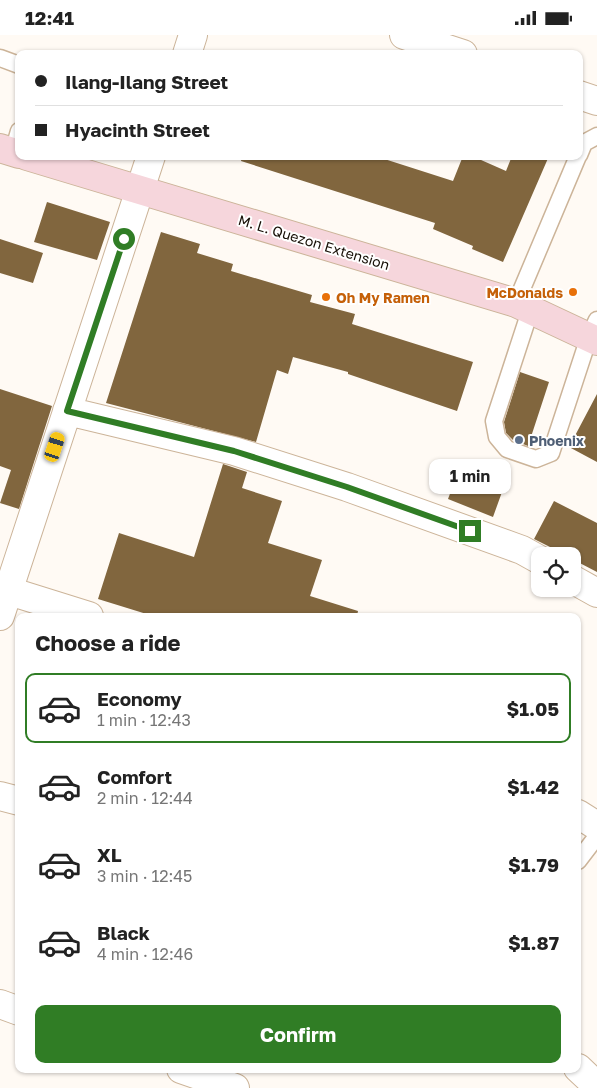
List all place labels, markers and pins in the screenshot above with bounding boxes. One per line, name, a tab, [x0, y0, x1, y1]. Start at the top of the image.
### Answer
place label: McDonalds	[486, 284, 563, 301]
marker: McDonalds	[567, 286, 579, 298]
place label: Oh My Ramen	[336, 289, 430, 306]
marker: Oh My Ramen	[320, 291, 332, 303]
place label: Phoenix	[529, 432, 584, 449]
marker: Phoenix	[513, 434, 525, 446]

